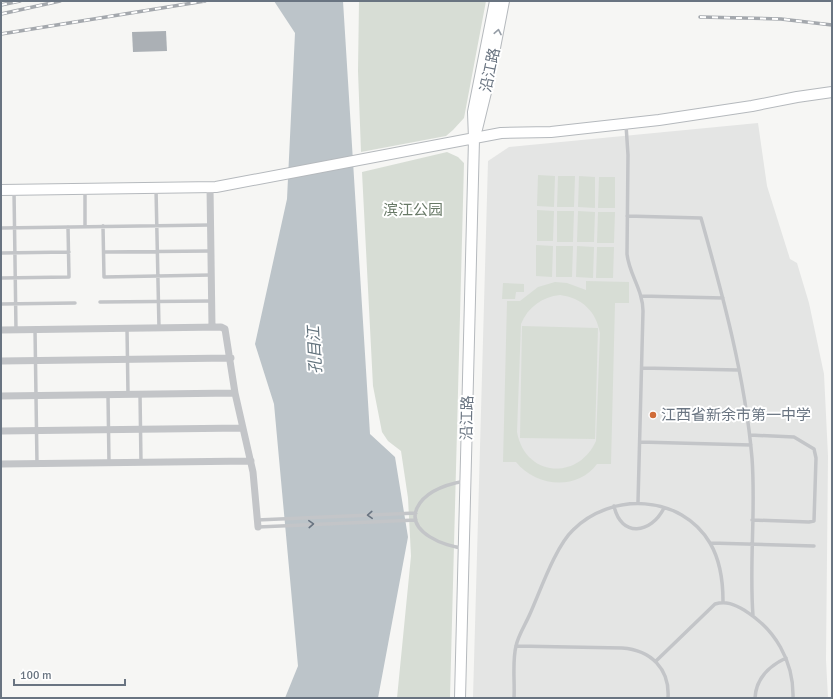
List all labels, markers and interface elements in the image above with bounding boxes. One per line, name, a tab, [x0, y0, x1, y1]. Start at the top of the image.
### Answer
one-way arrow	[494, 29, 502, 35]
street label: 沿江路	[477, 46, 503, 94]
park label: 滨江公园	[383, 201, 443, 219]
water label: 孔目江	[304, 324, 326, 374]
street label: 沿江路	[458, 395, 476, 441]
place label: 江西省新余市第一中学	[661, 406, 811, 424]
marker: 江西省新余市第一中学	[648, 410, 658, 420]
one-way arrow	[367, 511, 373, 520]
one-way arrow	[308, 520, 314, 529]
scale bar	[14, 661, 125, 687]
text: 100 m	[20, 668, 52, 683]

